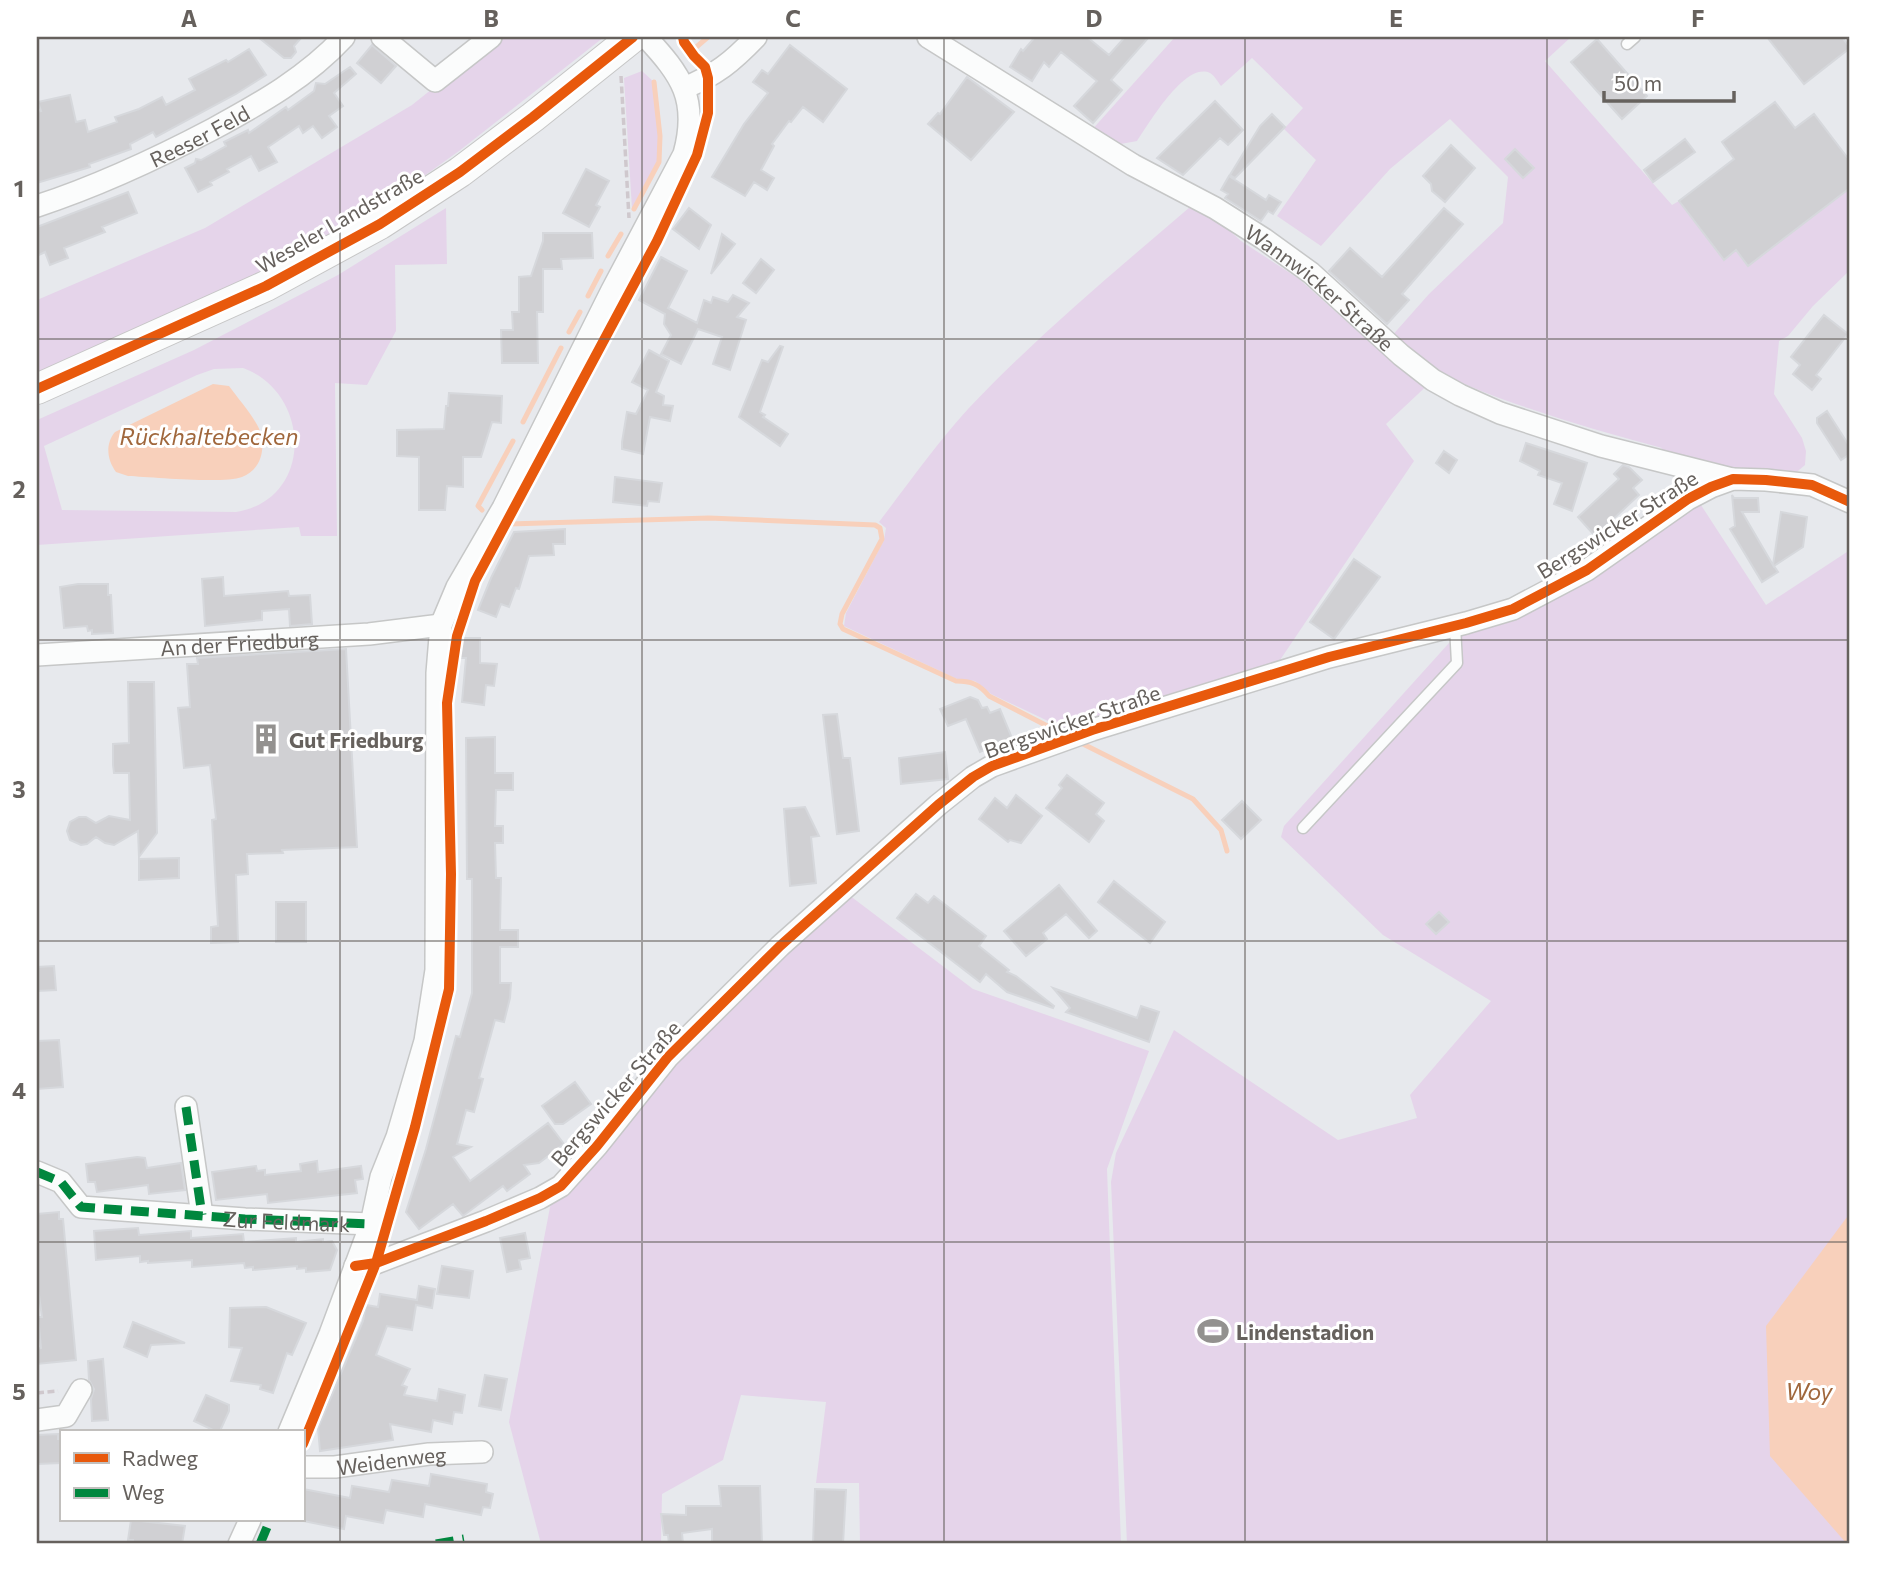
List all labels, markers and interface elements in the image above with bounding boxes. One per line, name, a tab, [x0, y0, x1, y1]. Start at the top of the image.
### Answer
text: A	[181, 4, 198, 32]
text: B	[483, 4, 499, 32]
text: C	[785, 4, 801, 32]
text: D	[1086, 4, 1103, 32]
text: E	[1389, 4, 1403, 32]
text: F	[1691, 4, 1705, 32]
scale bar	[1604, 60, 1733, 104]
text: 50 m	[1614, 70, 1662, 95]
street label: Reeser Feld	[145, 99, 253, 171]
street label: Weseler Landstraße	[251, 162, 427, 278]
text: 1	[14, 174, 24, 202]
street label: Wannwicker Straße	[1241, 218, 1400, 355]
water label: Rückhaltebecken	[120, 422, 298, 450]
street label: Bergswicker Straße	[1532, 465, 1702, 583]
text: 2	[12, 475, 26, 503]
street label: An der Friedburg	[160, 625, 320, 660]
street label: Bergswicker Straße	[981, 679, 1163, 763]
building icon: Gut Friedburg	[249, 722, 283, 756]
place label: Gut Friedburg	[289, 727, 424, 752]
text: 3	[12, 775, 26, 803]
street label: Bergswicker Straße	[545, 1015, 685, 1171]
text: 4	[12, 1076, 26, 1104]
street label: Zur Feldmark	[222, 1205, 351, 1236]
sports icon: Lindenstadion	[1196, 1314, 1230, 1348]
place label: Lindenstadion	[1236, 1319, 1374, 1344]
text: 5	[12, 1377, 26, 1405]
water label: Woy	[1786, 1377, 1834, 1405]
legend	[60, 1430, 304, 1522]
street label: Weidenweg	[335, 1441, 447, 1479]
text: Radweg	[122, 1445, 198, 1470]
text: Weg	[122, 1479, 164, 1504]

